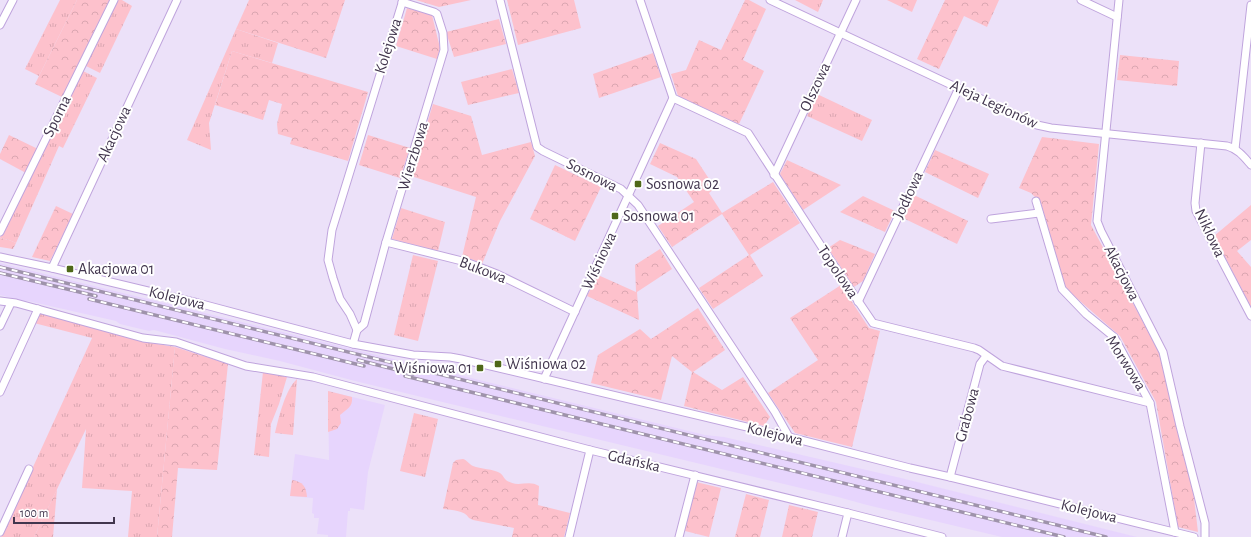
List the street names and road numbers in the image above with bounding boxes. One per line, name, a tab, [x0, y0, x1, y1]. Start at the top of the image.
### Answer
street label: Kolejowa	[372, 16, 405, 76]
street label: Olszowa	[797, 60, 833, 114]
street label: Aleja Legionów	[947, 77, 1040, 132]
street label: Sporna	[40, 93, 74, 139]
street label: Akacjowa	[94, 104, 135, 165]
street label: Wierzbowa	[395, 120, 431, 192]
street label: Sosnowa	[564, 155, 620, 195]
street label: Jodłowa	[890, 169, 926, 221]
street label: Niklowa	[1192, 206, 1228, 260]
street label: Wiśniowa	[579, 230, 619, 292]
street label: Topolowa	[815, 243, 861, 301]
street label: Akacjowa	[1100, 243, 1143, 304]
street label: Bukowa	[457, 254, 509, 286]
street label: Kolejowa	[147, 283, 207, 314]
street label: Morwowa	[1103, 333, 1149, 393]
street label: Grabowa	[952, 386, 982, 444]
street label: Kolejowa	[745, 419, 805, 450]
street label: Gdańska	[606, 447, 662, 475]
street label: Kolejowa	[1059, 496, 1119, 527]

